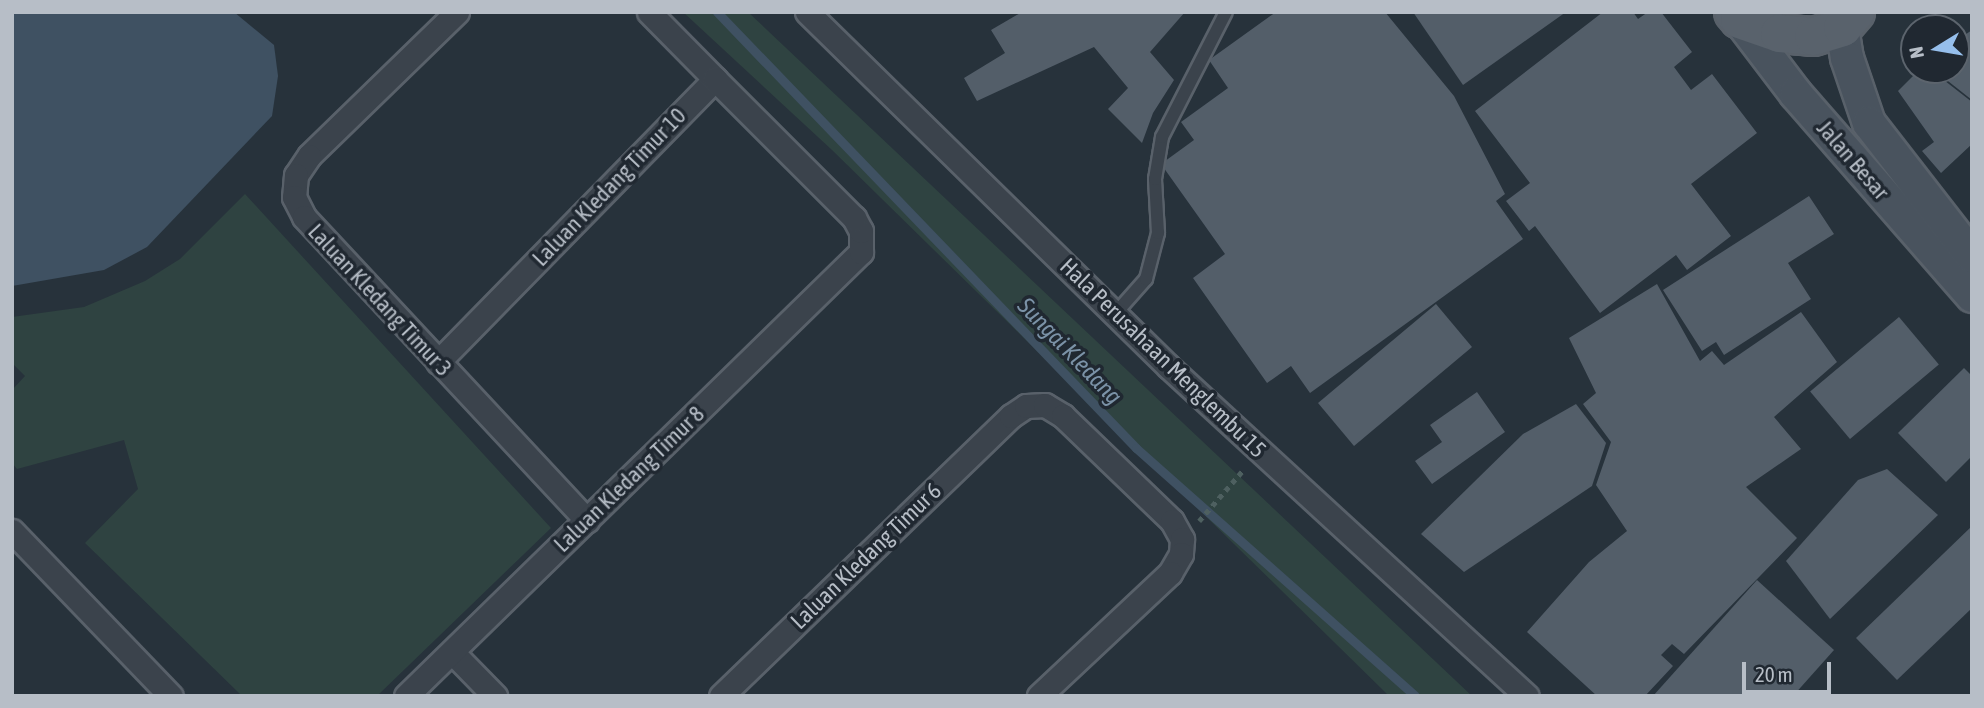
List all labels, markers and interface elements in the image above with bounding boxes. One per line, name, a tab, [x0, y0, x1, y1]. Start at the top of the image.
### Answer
north arrow	[1900, 14, 1970, 84]
text: N	[1904, 45, 1928, 60]
street label: Laluan Kledang Timur 10	[526, 102, 692, 272]
street label: Jalan Besar	[1811, 115, 1895, 205]
street label: Laluan Kledang Timur 3	[302, 218, 458, 382]
street label: Hala Perusahaan Menglembu 15	[1054, 252, 1272, 464]
water label: Sungai Kledang	[1012, 291, 1128, 411]
street label: Laluan Kledang Timur 8	[548, 400, 710, 558]
street label: Laluan Kledang Timur 6	[785, 477, 947, 635]
scale bar	[1746, 648, 1835, 692]
text: 20 m	[1755, 662, 1793, 686]

